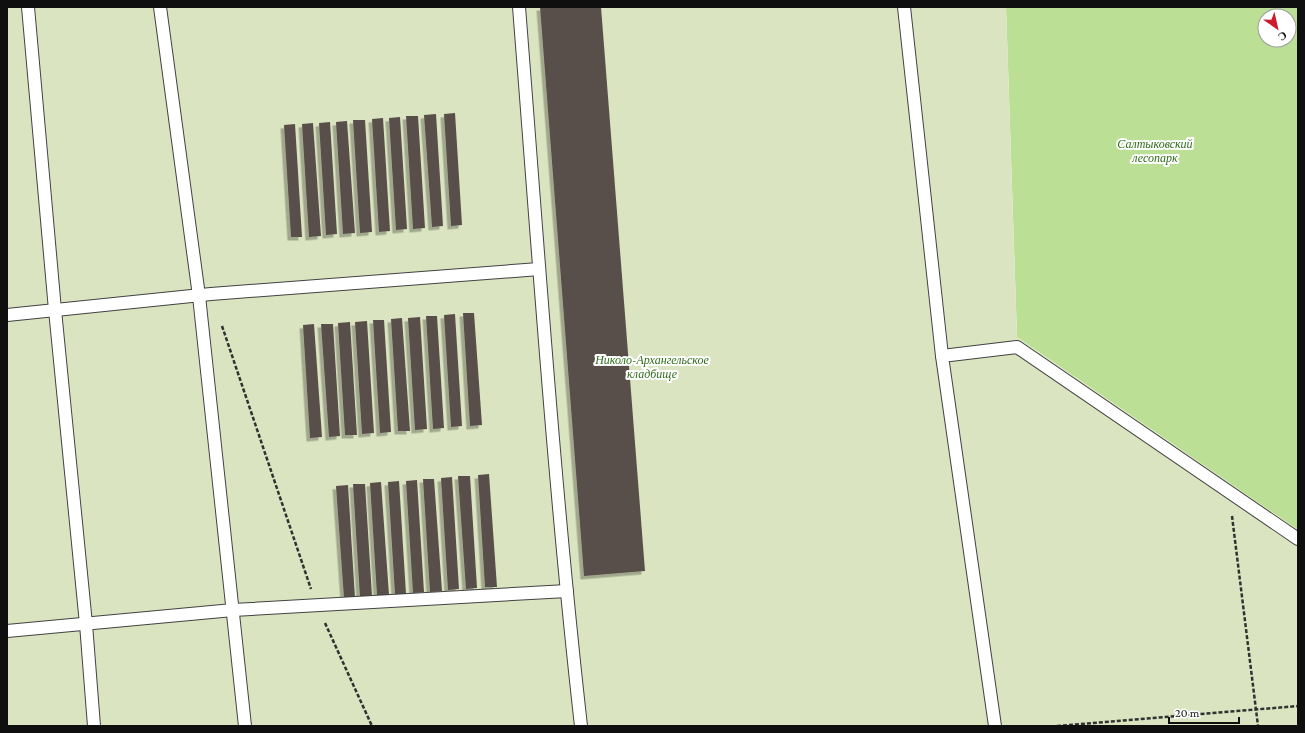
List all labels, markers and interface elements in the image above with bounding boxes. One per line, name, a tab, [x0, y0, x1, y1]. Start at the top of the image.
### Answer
north arrow	[1257, 8, 1297, 48]
text: С	[1276, 29, 1289, 44]
park label: Салтыковский лесопарк	[1117, 137, 1193, 165]
park label: Николо-Архангельское кладбище	[594, 353, 710, 381]
scale bar	[1169, 699, 1239, 725]
text: 20 m	[1175, 706, 1200, 720]

